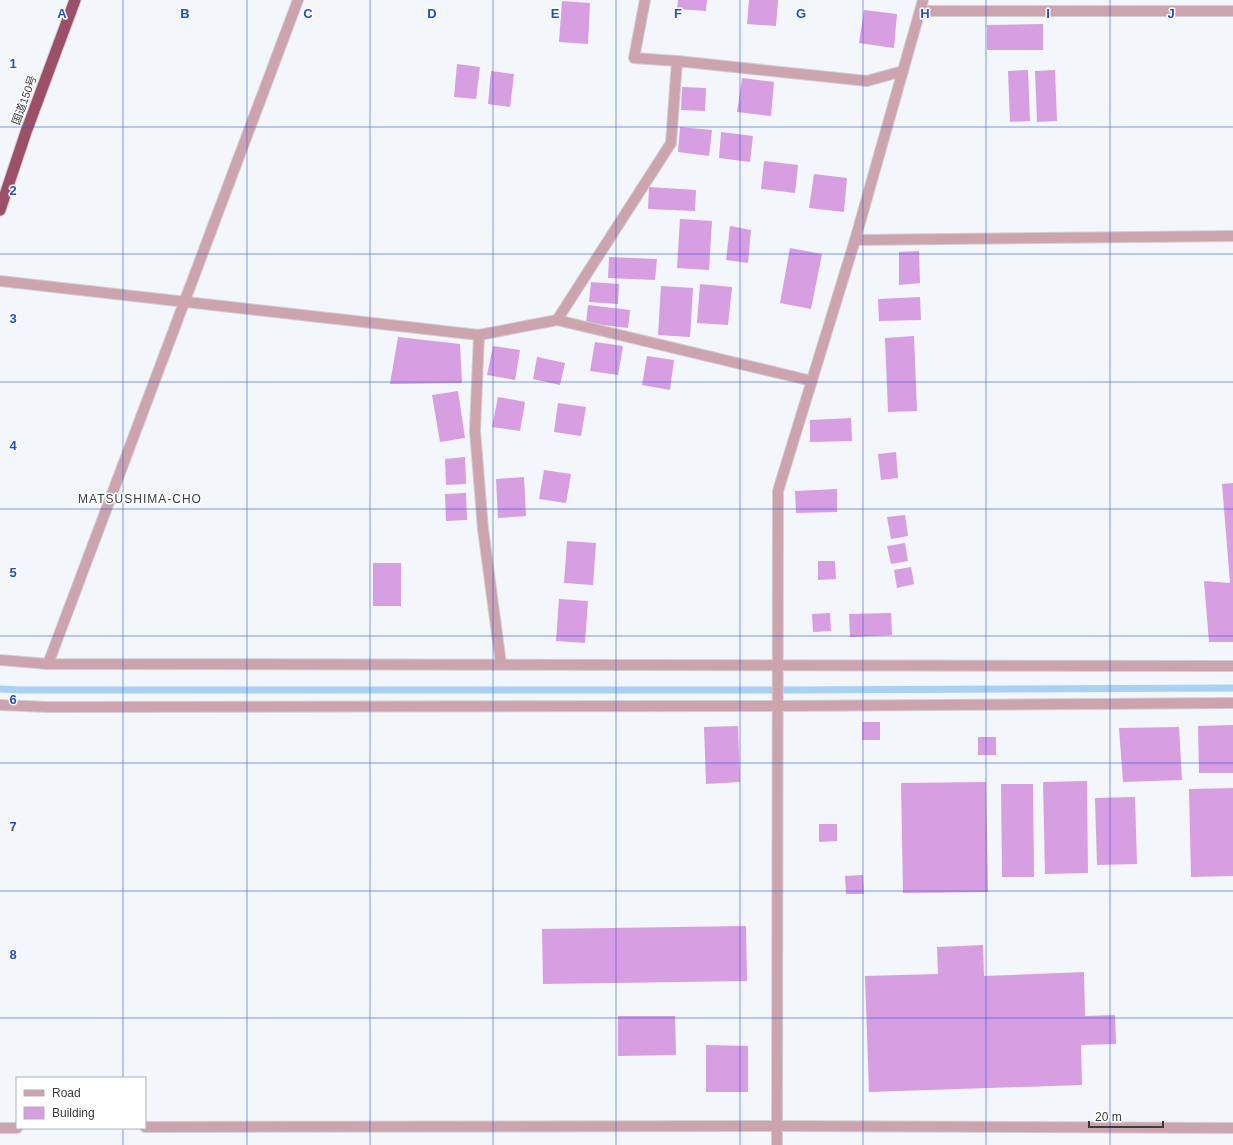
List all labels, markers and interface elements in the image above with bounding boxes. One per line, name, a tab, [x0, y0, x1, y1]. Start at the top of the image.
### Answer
text: A	[57, 6, 67, 21]
text: B	[180, 6, 190, 21]
text: C	[303, 6, 313, 21]
text: D	[427, 6, 437, 21]
text: E	[551, 6, 560, 21]
text: F	[674, 6, 682, 21]
text: G	[796, 6, 806, 21]
text: H	[920, 6, 930, 21]
text: I	[1046, 6, 1050, 21]
text: J	[1167, 6, 1175, 21]
text: 1	[9, 56, 17, 71]
street label: 国道150号	[10, 74, 38, 126]
text: 2	[9, 183, 17, 198]
text: 3	[9, 311, 17, 326]
text: 4	[9, 438, 17, 453]
district label: MATSUSHIMA-CHO	[78, 492, 202, 506]
text: 5	[9, 565, 17, 580]
text: 6	[9, 692, 17, 707]
text: 7	[9, 819, 17, 834]
text: 8	[9, 947, 17, 962]
legend	[16, 1077, 146, 1129]
text: Road	[52, 1086, 81, 1100]
scale bar	[1089, 1103, 1163, 1129]
text: Building	[52, 1106, 95, 1120]
text: 20 m	[1095, 1110, 1122, 1124]

